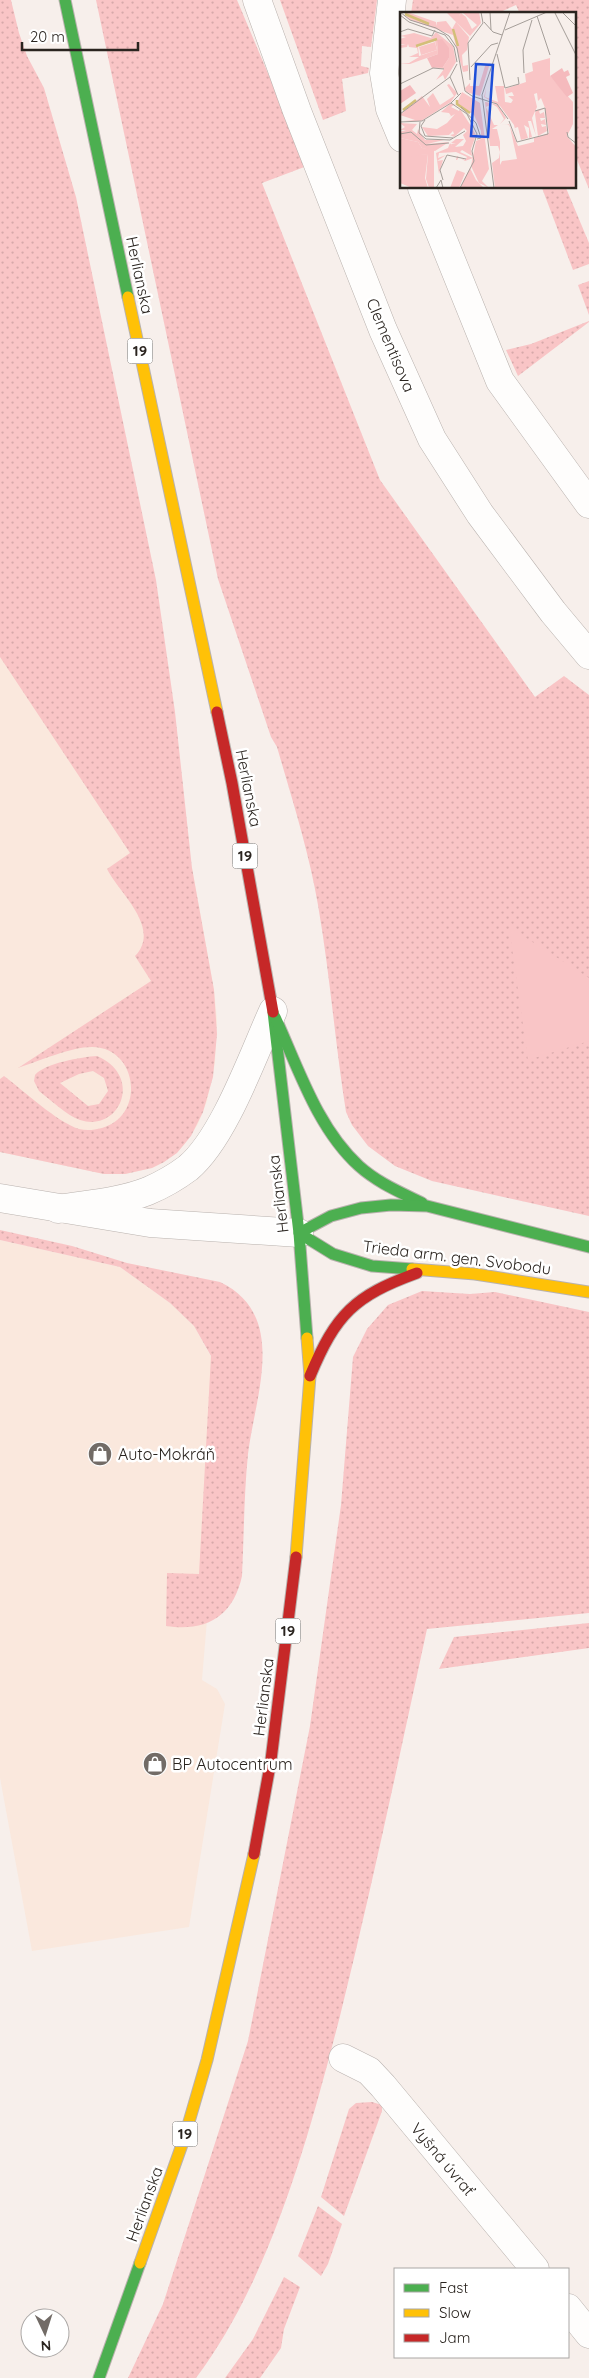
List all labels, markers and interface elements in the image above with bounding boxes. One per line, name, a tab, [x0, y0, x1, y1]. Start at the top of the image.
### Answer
inset map	[400, 12, 576, 189]
scale bar	[22, 20, 139, 52]
text: 20 m	[30, 27, 65, 46]
street label: Herlianska	[122, 235, 158, 315]
street label: Clementisova	[362, 295, 420, 395]
road number: 19	[128, 338, 152, 364]
street label: Herlianska	[232, 748, 266, 828]
road number: 19	[232, 844, 258, 868]
street label: Herlianska	[263, 1154, 293, 1234]
street label: Trieda arm. gen. Svobodu	[362, 1236, 552, 1278]
shop icon: Auto-Mokráň	[87, 1441, 113, 1467]
place label: Auto-Mokráň	[118, 1444, 215, 1464]
road number: 19	[276, 1618, 300, 1644]
street label: Herlianska	[248, 1657, 278, 1737]
shop icon: BP Autocentrum	[142, 1751, 168, 1777]
place label: BP Autocentrum	[172, 1754, 292, 1774]
street label: Vyšná úvrať	[407, 2118, 480, 2200]
road number: 19	[172, 2122, 198, 2146]
street label: Herlianska	[121, 2164, 167, 2244]
legend	[394, 2268, 569, 2358]
text: Fast	[439, 2278, 468, 2297]
text: Slow	[439, 2303, 471, 2322]
north arrow	[20, 2308, 70, 2358]
text: Jam	[439, 2328, 470, 2347]
text: N	[40, 2337, 52, 2355]

